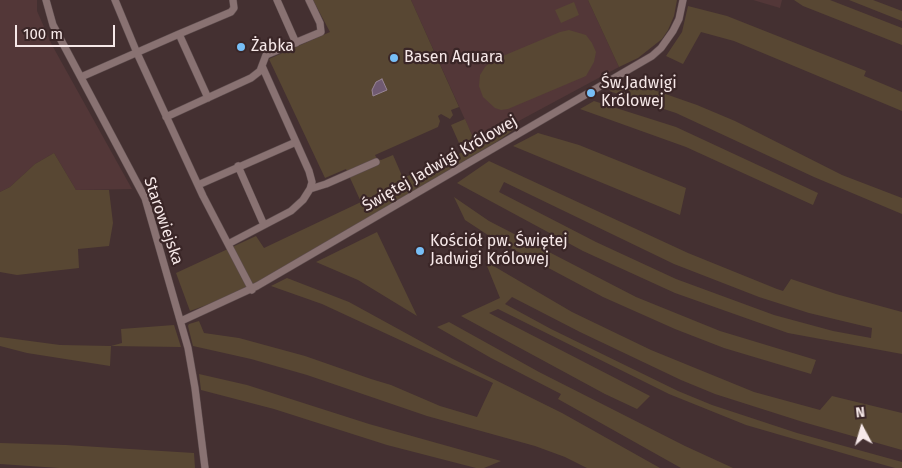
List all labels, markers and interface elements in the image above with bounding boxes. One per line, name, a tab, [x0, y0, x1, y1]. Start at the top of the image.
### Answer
scale bar	[18, 15, 118, 47]
text: 100 m	[23, 25, 63, 43]
place label: Żabka	[251, 37, 294, 57]
marker: Żabka	[235, 41, 247, 53]
place label: Basen Aquara	[404, 48, 503, 68]
marker: Basen Aquara	[388, 52, 400, 64]
place label: Św.Jadwigi Królowej	[601, 74, 677, 112]
marker: Św.Jadwigi Królowej	[585, 87, 597, 99]
street label: Świętej Jadwigi Królowej	[359, 112, 521, 216]
street label: Starowiejska	[139, 175, 187, 267]
place label: Kościół pw. Świętej Jadwigi Królowej	[430, 232, 568, 270]
marker: Kościół pw. Świętej Jadwigi Królowej	[414, 245, 426, 257]
north arrow	[837, 403, 887, 453]
text: N	[855, 404, 866, 422]

